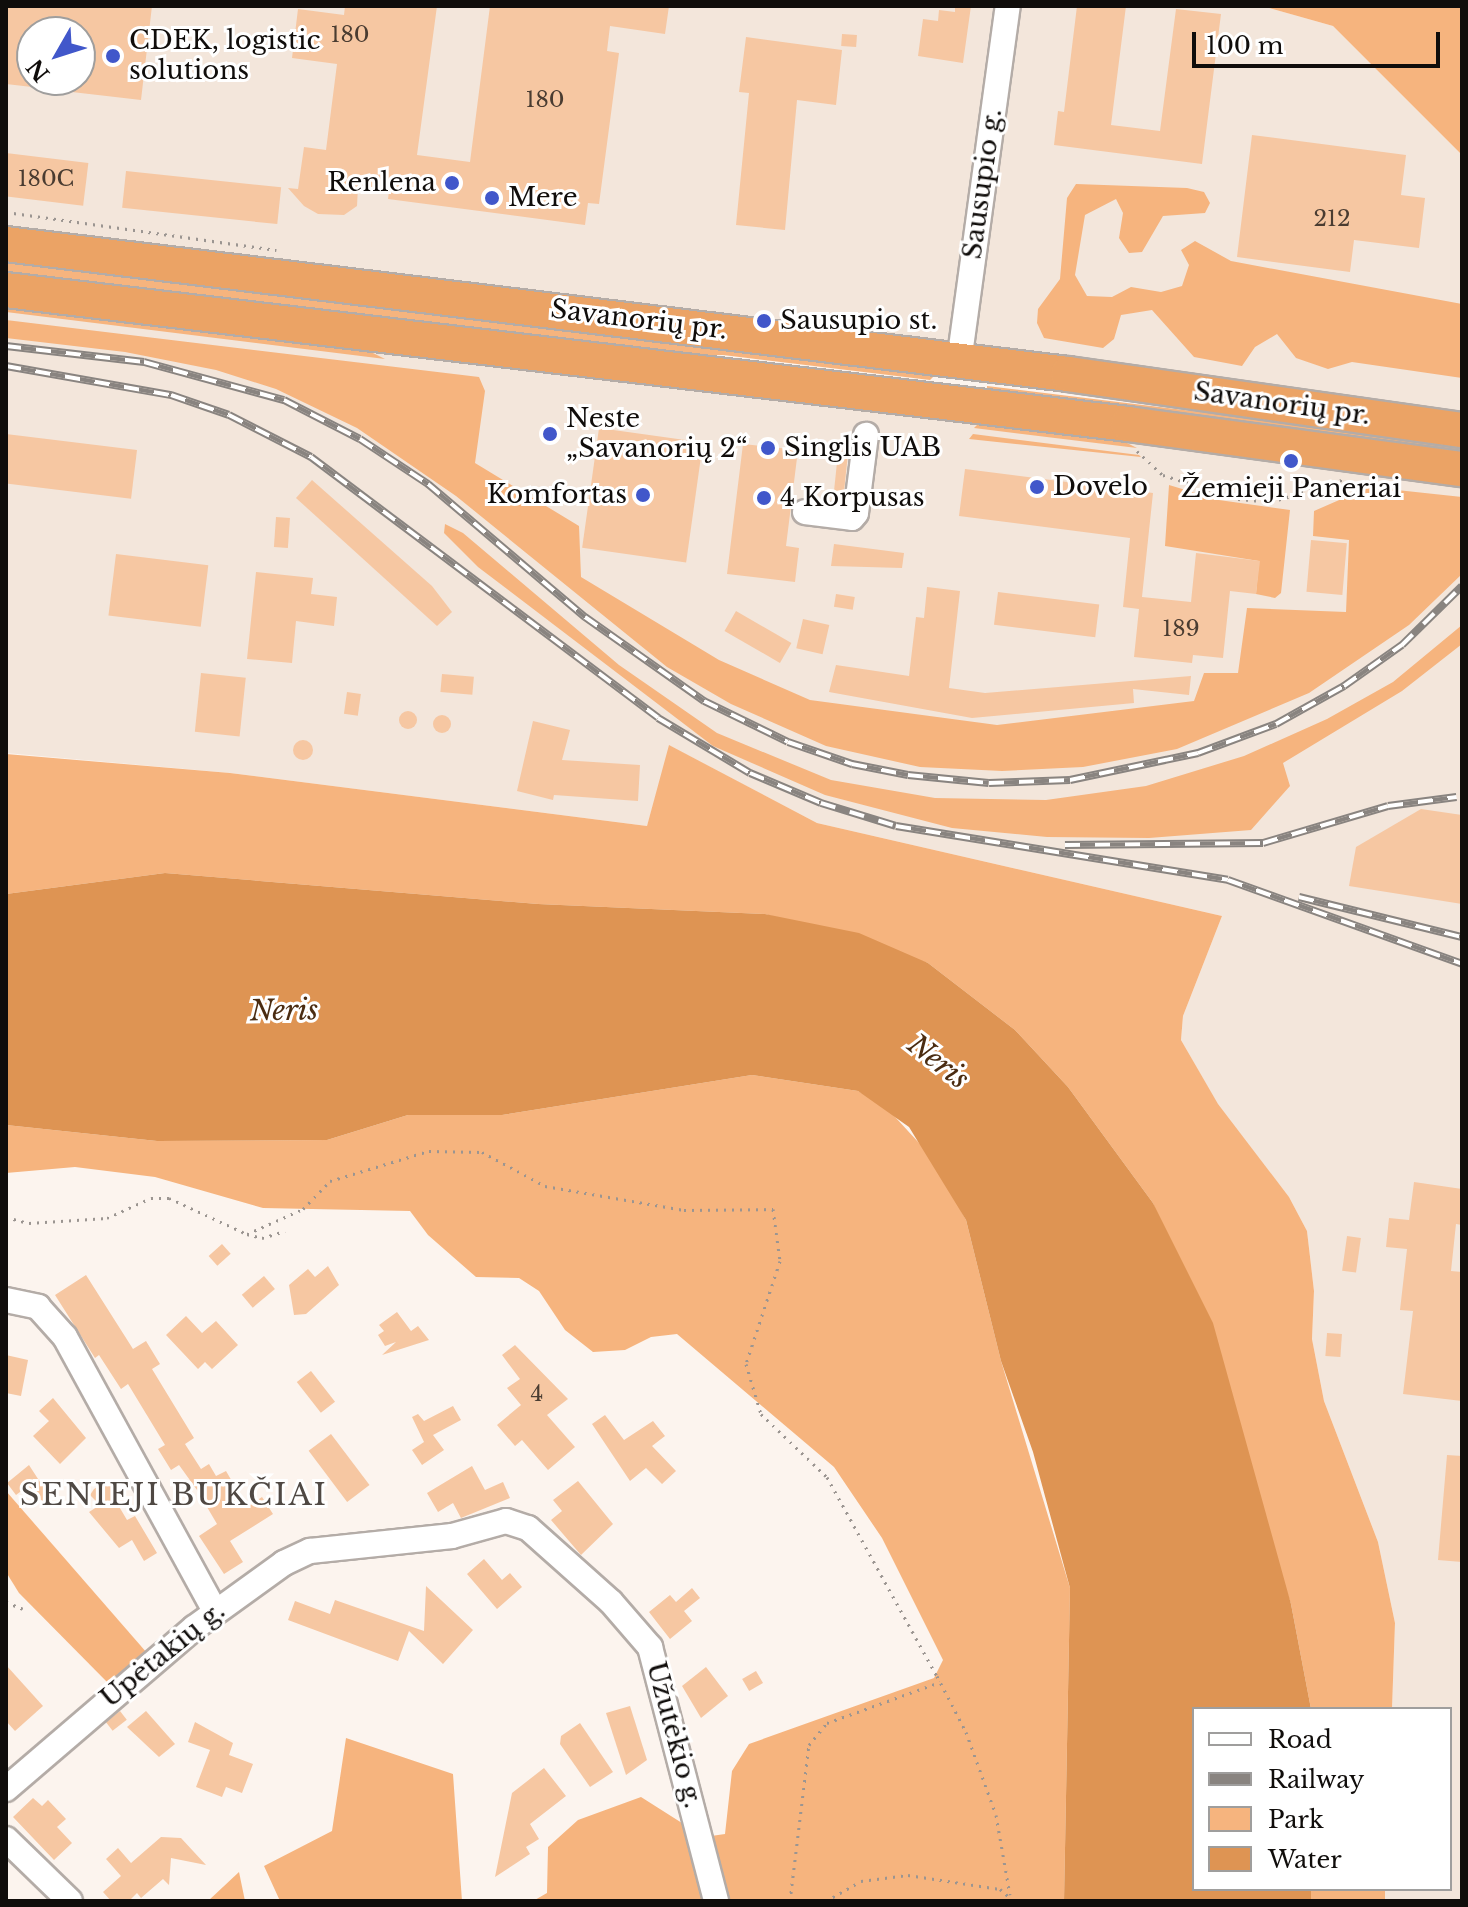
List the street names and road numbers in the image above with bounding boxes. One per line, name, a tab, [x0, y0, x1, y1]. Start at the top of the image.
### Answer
street label: Sausupio g.	[957, 107, 1009, 261]
street label: Savanorių pr.	[549, 294, 729, 346]
street label: Savanorių pr.	[1192, 376, 1372, 432]
street label: Upėtakių g.	[95, 1595, 231, 1715]
street label: Užutėkio g.	[640, 1659, 708, 1811]

